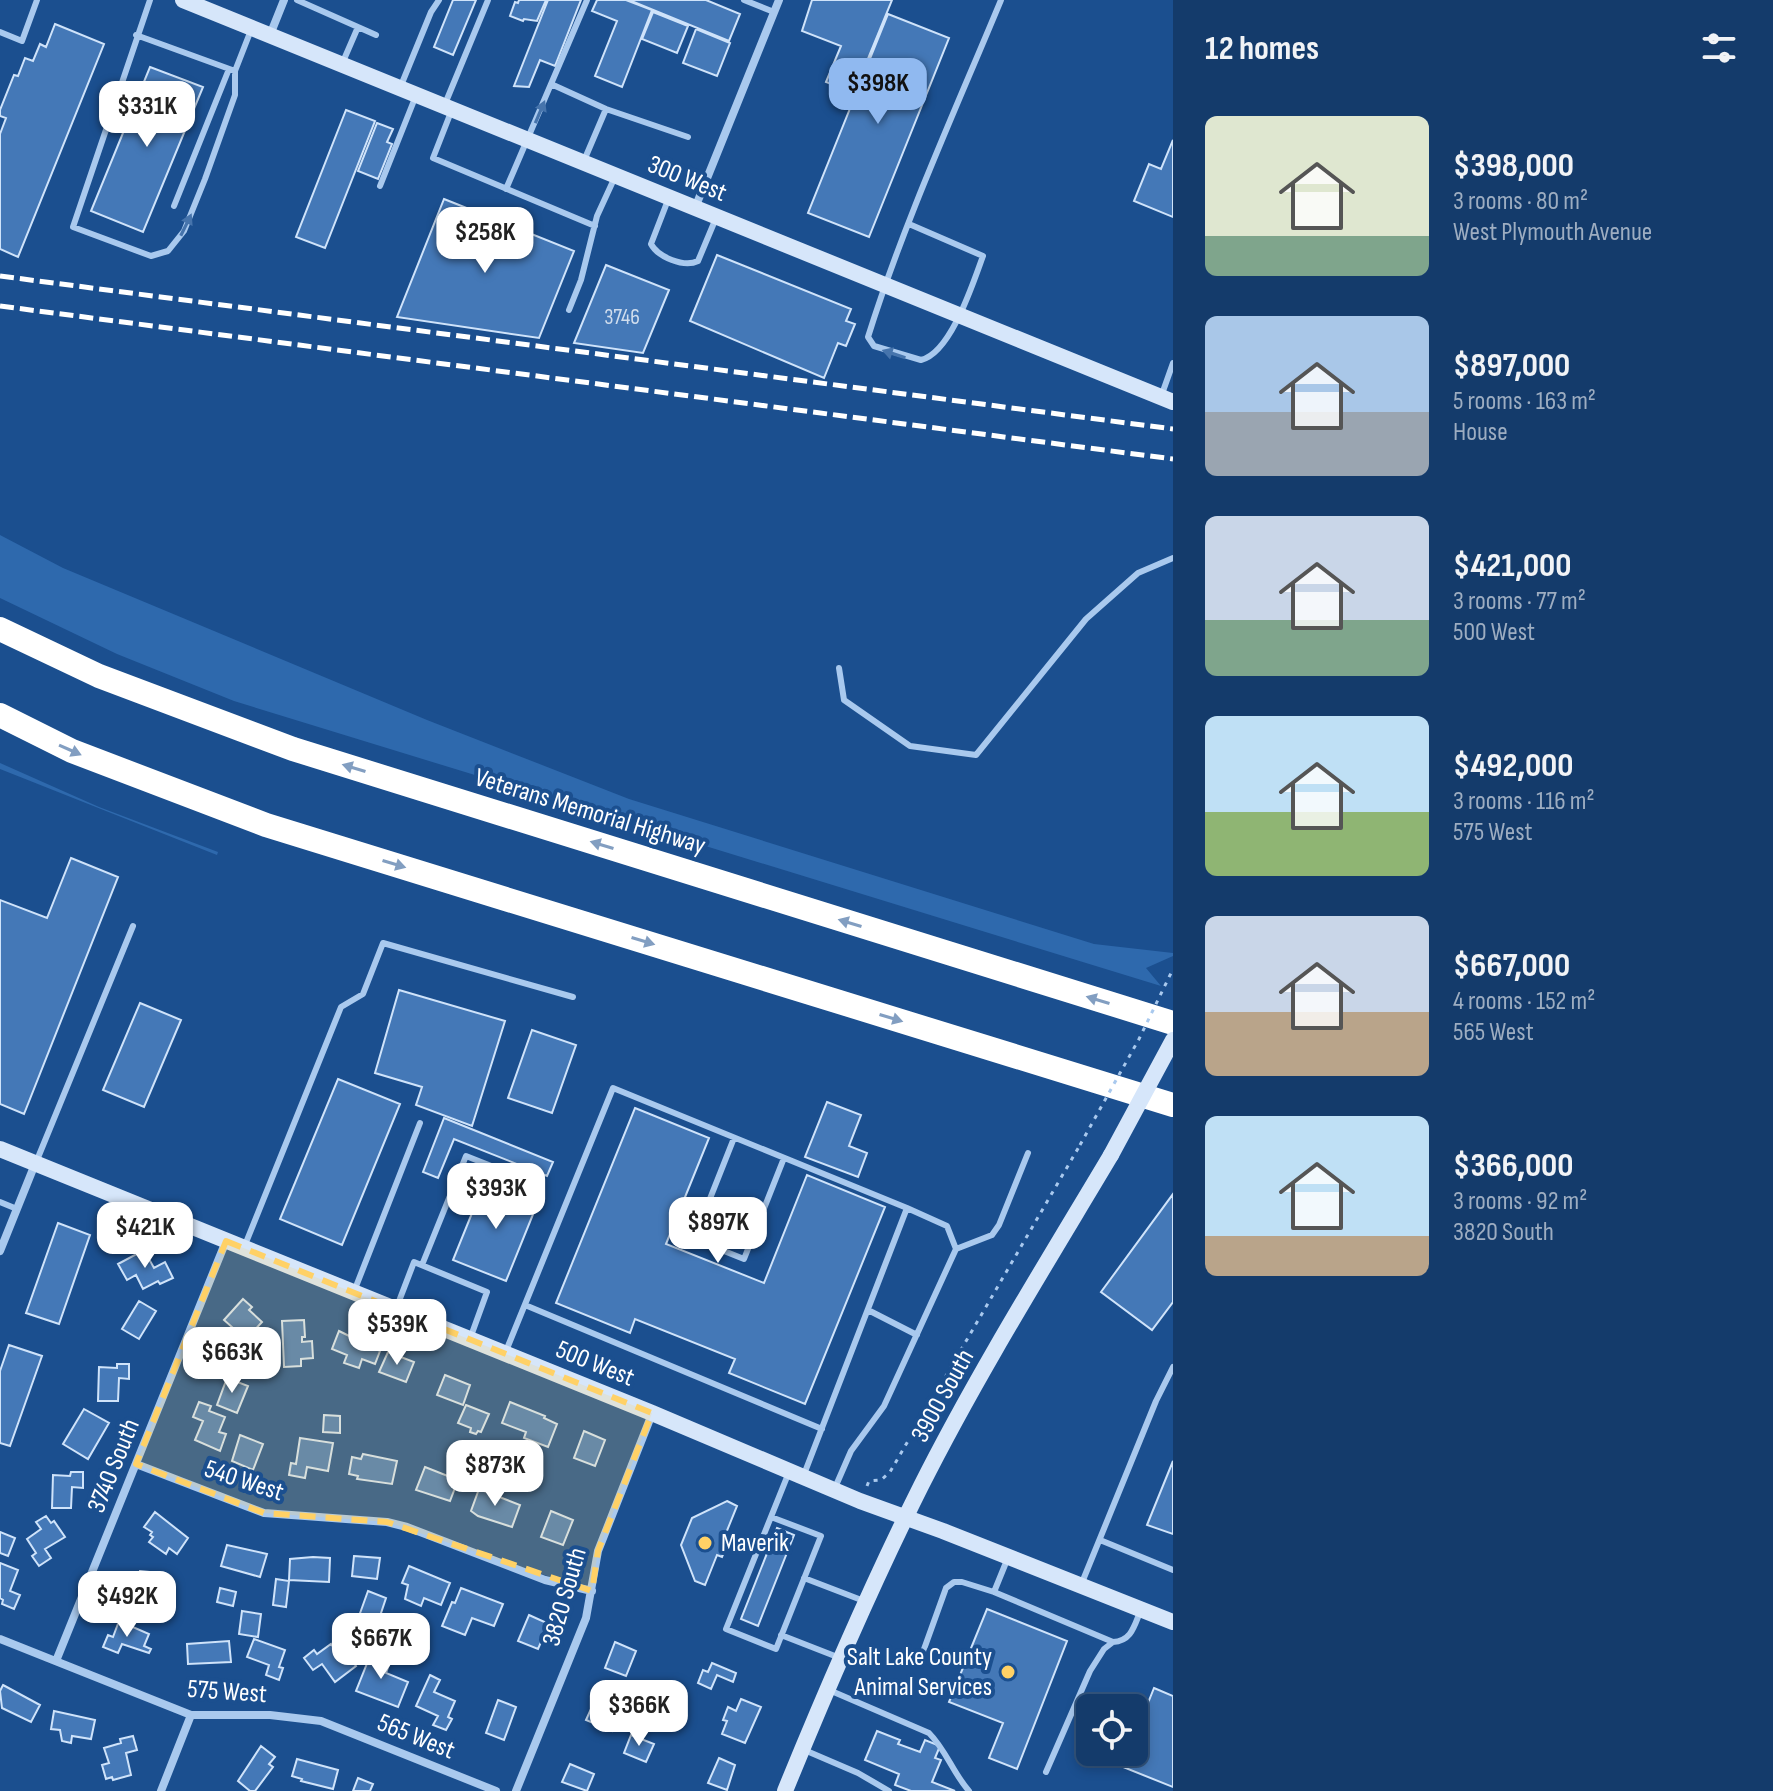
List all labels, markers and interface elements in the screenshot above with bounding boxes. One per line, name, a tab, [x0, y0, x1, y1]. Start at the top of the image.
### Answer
icon: filters	[1697, 26, 1741, 70]
text: 12 homes	[1205, 28, 1319, 69]
pin: $398K	[822, 58, 934, 126]
text: $398K	[847, 68, 909, 99]
pin: $331K	[91, 81, 203, 149]
text: $331K	[117, 91, 177, 122]
one-way arrow	[533, 100, 546, 124]
text: $398,000	[1453, 145, 1574, 186]
icon: home	[1269, 148, 1365, 244]
street label: 300 West	[643, 149, 731, 209]
text: 3 rooms · 80 m²	[1453, 186, 1588, 217]
pin: $258K	[429, 207, 541, 275]
one-way arrow	[179, 213, 193, 236]
text: $258K	[454, 217, 516, 248]
text: West Plymouth Avenue	[1453, 217, 1652, 248]
house number: 3746	[604, 304, 640, 331]
text: $897,000	[1453, 345, 1570, 386]
one-way arrow	[882, 347, 906, 359]
icon: home	[1269, 348, 1365, 444]
text: 5 rooms · 163 m²	[1453, 386, 1596, 417]
text: House	[1453, 417, 1508, 448]
text: $421,000	[1453, 545, 1572, 586]
icon: home	[1269, 548, 1365, 644]
text: 3 rooms · 77 m²	[1453, 586, 1586, 617]
text: 500 West	[1453, 617, 1535, 648]
one-way arrow	[58, 743, 82, 756]
text: $492,000	[1453, 745, 1573, 786]
icon: home	[1269, 748, 1365, 844]
one-way arrow	[341, 761, 365, 774]
street label: Veterans Memorial Highway	[471, 762, 709, 862]
text: 3 rooms · 116 m²	[1453, 786, 1595, 817]
text: 575 West	[1453, 817, 1532, 848]
one-way arrow	[590, 839, 614, 851]
one-way arrow	[383, 858, 407, 871]
one-way arrow	[838, 916, 862, 929]
one-way arrow	[631, 935, 655, 948]
text: $667,000	[1453, 945, 1570, 986]
icon: home	[1269, 948, 1365, 1044]
text: 4 rooms · 152 m²	[1453, 986, 1595, 1017]
one-way arrow	[1086, 993, 1110, 1006]
one-way arrow	[879, 1012, 903, 1025]
text: 565 West	[1453, 1017, 1534, 1048]
text: $366,000	[1453, 1145, 1573, 1186]
icon: home	[1269, 1148, 1365, 1244]
pin: $393K	[440, 1163, 552, 1231]
text: $393K	[465, 1173, 527, 1204]
text: 3 rooms · 92 m²	[1453, 1186, 1587, 1217]
pin: $897K	[662, 1197, 774, 1265]
pin: $421K	[89, 1202, 201, 1270]
text: $897K	[687, 1207, 749, 1238]
text: $421K	[115, 1212, 175, 1243]
text: 3820 South	[1453, 1217, 1554, 1248]
pin: $539K	[341, 1299, 453, 1367]
text: $539K	[366, 1309, 428, 1340]
pin: $663K	[176, 1327, 288, 1395]
street label: 500 West	[551, 1334, 639, 1394]
text: $663K	[201, 1337, 263, 1368]
street label: 3900 South	[905, 1344, 981, 1448]
street label: 3740 South	[81, 1415, 147, 1517]
pin: $873K	[439, 1440, 551, 1508]
text: $873K	[464, 1450, 526, 1481]
street label: 540 West	[201, 1454, 288, 1508]
place label: Maverik	[721, 1528, 789, 1559]
marker: Maverik	[696, 1534, 714, 1552]
street label: 3820 South	[536, 1544, 594, 1650]
pin: $492K	[71, 1571, 183, 1639]
text: $492K	[96, 1581, 158, 1612]
pin: $667K	[325, 1613, 437, 1681]
text: $667K	[350, 1623, 412, 1654]
place label: Salt Lake County Animal Services	[847, 1642, 992, 1703]
marker: Salt Lake County Animal Services	[999, 1663, 1017, 1681]
street label: 575 West	[186, 1674, 268, 1710]
pin: $366K	[583, 1680, 695, 1748]
text: $366K	[608, 1690, 670, 1721]
map controls	[1076, 1694, 1148, 1766]
button: locate	[1076, 1694, 1148, 1766]
street label: 565 West	[373, 1708, 459, 1766]

